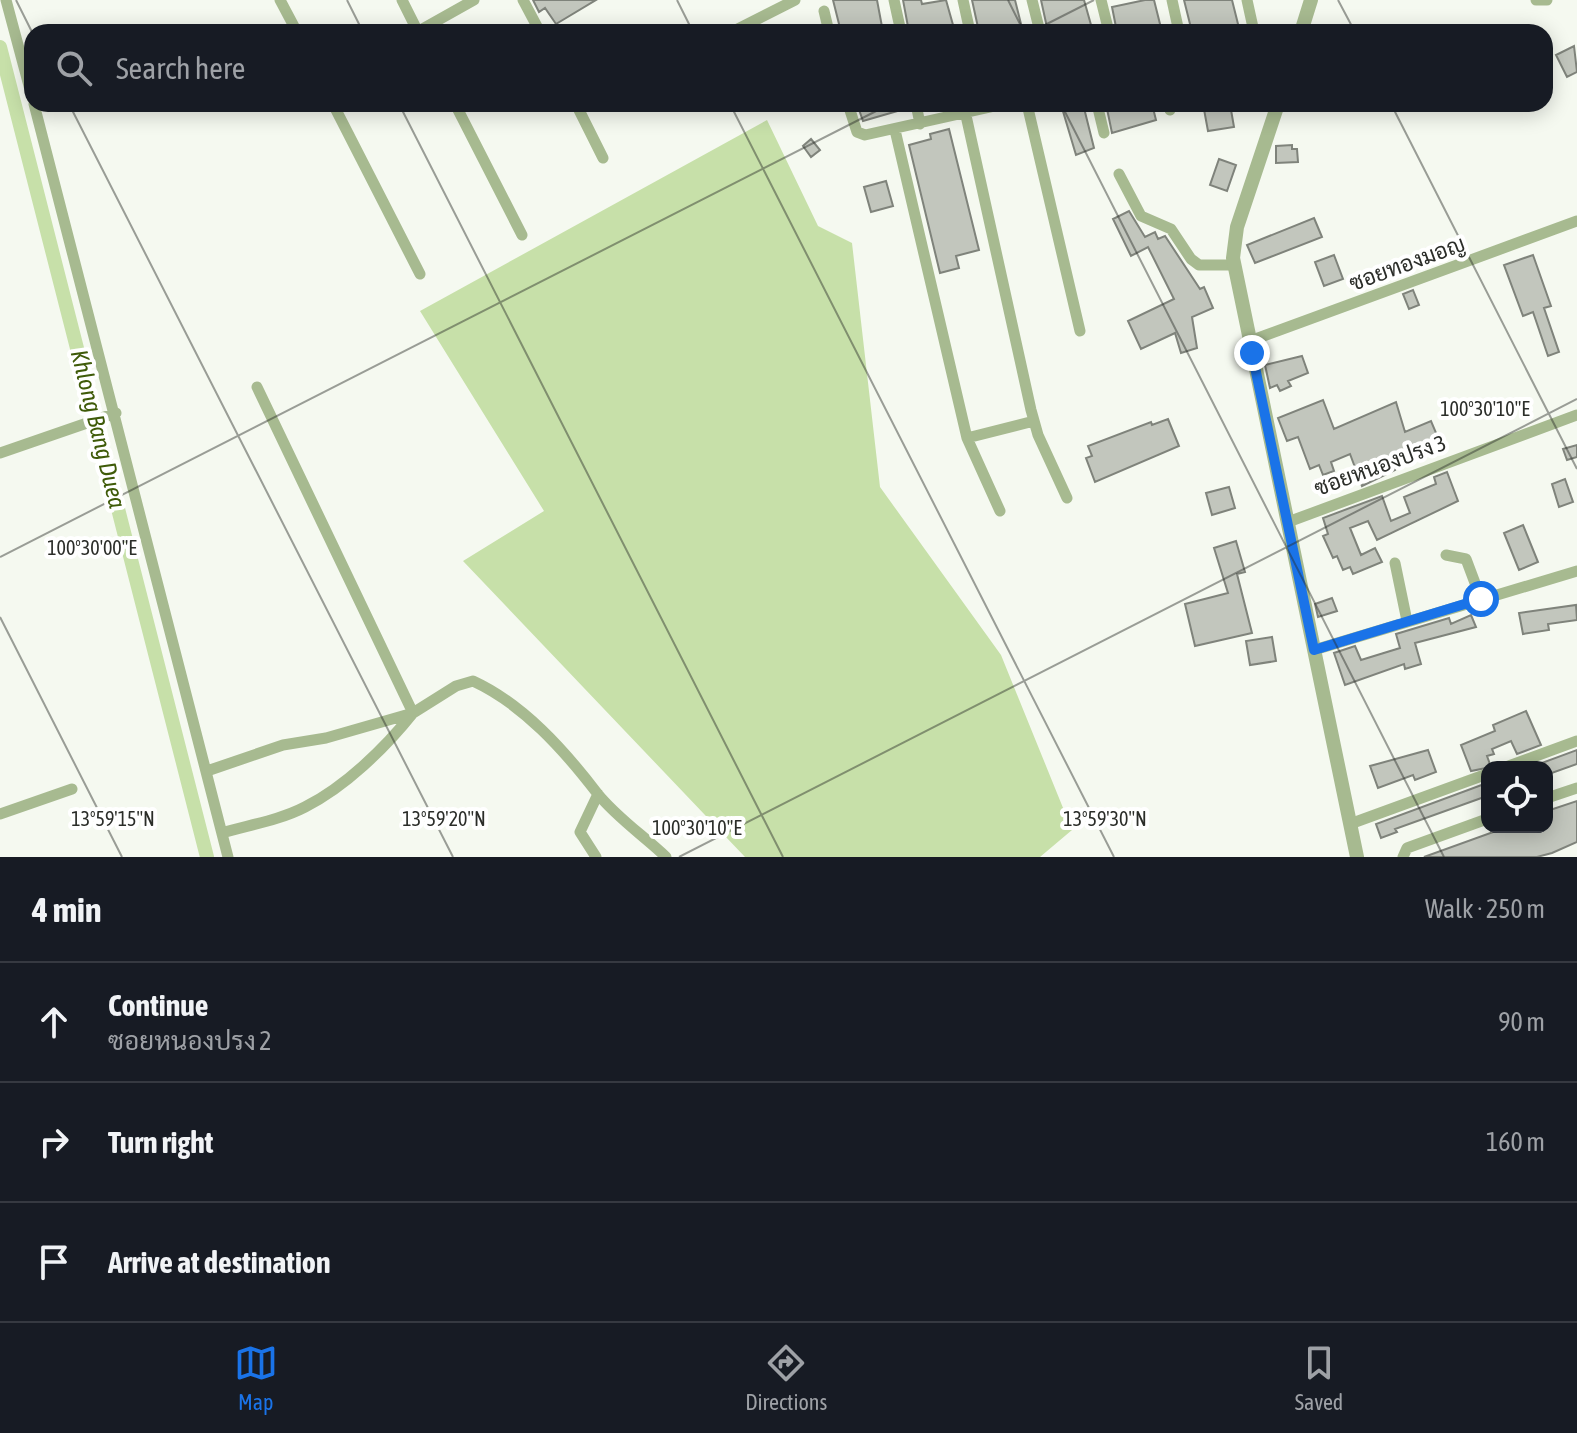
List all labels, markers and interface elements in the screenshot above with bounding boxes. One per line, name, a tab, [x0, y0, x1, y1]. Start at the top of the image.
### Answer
search box	[24, 24, 1553, 112]
icon: search	[52, 46, 96, 90]
text: Search here	[116, 51, 245, 85]
street label: ซอยทองมอญ	[1346, 230, 1469, 297]
route end	[1234, 335, 1270, 371]
water label: Khlong Bang Duea	[66, 347, 131, 511]
text: 100°30'10"E	[1440, 397, 1530, 420]
street label: ซอยหนองปรง 3	[1311, 429, 1449, 501]
text: 100°30'00"E	[47, 536, 137, 559]
route start	[1463, 581, 1499, 617]
map controls	[1481, 761, 1553, 833]
button: locate	[1481, 761, 1553, 833]
text: 13°59'15"N	[71, 807, 155, 830]
text: 13°59'20"N	[402, 807, 486, 830]
text: 13°59'30"N	[1063, 807, 1147, 830]
text: 100°30'10"E	[652, 816, 742, 839]
text: 4 min	[32, 890, 101, 929]
text: Walk · 250 m	[1425, 894, 1545, 924]
text: Continue	[108, 988, 208, 1022]
icon: ahead	[32, 1000, 76, 1044]
text: 90 m	[1498, 1007, 1545, 1037]
text: ซอยหนองปรง 2	[108, 1026, 272, 1056]
icon: right	[32, 1120, 76, 1164]
text: Turn right	[108, 1125, 214, 1159]
text: 160 m	[1486, 1127, 1545, 1157]
icon: arrive	[32, 1240, 76, 1284]
text: Arrive at destination	[108, 1245, 330, 1279]
tab: Map	[234, 1341, 278, 1415]
tab: Directions	[745, 1341, 827, 1415]
tab: Saved	[1295, 1341, 1343, 1415]

